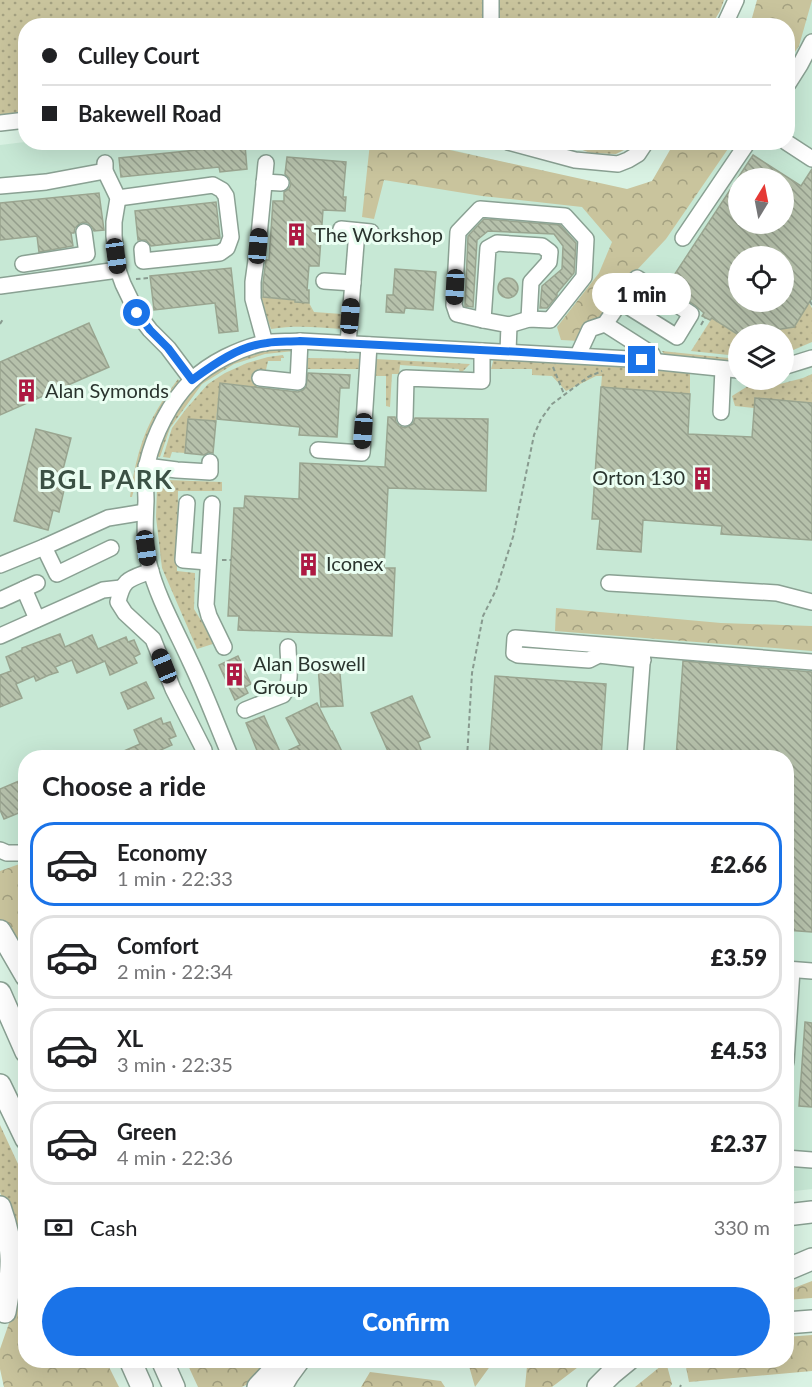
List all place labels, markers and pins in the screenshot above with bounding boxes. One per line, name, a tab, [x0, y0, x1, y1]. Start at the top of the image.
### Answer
building icon: The Workshop	[283, 222, 309, 248]
place label: The Workshop	[314, 222, 443, 246]
building icon: Alan Symonds	[14, 378, 40, 404]
place label: Alan Symonds	[45, 378, 169, 402]
place label: Orton 130	[592, 465, 685, 489]
building icon: Orton 130	[690, 465, 716, 491]
building icon: Iconex	[295, 551, 321, 577]
place label: Iconex	[326, 551, 384, 575]
place label: Alan Boswell Group	[253, 651, 366, 698]
building icon: Alan Boswell Group	[222, 662, 248, 688]

